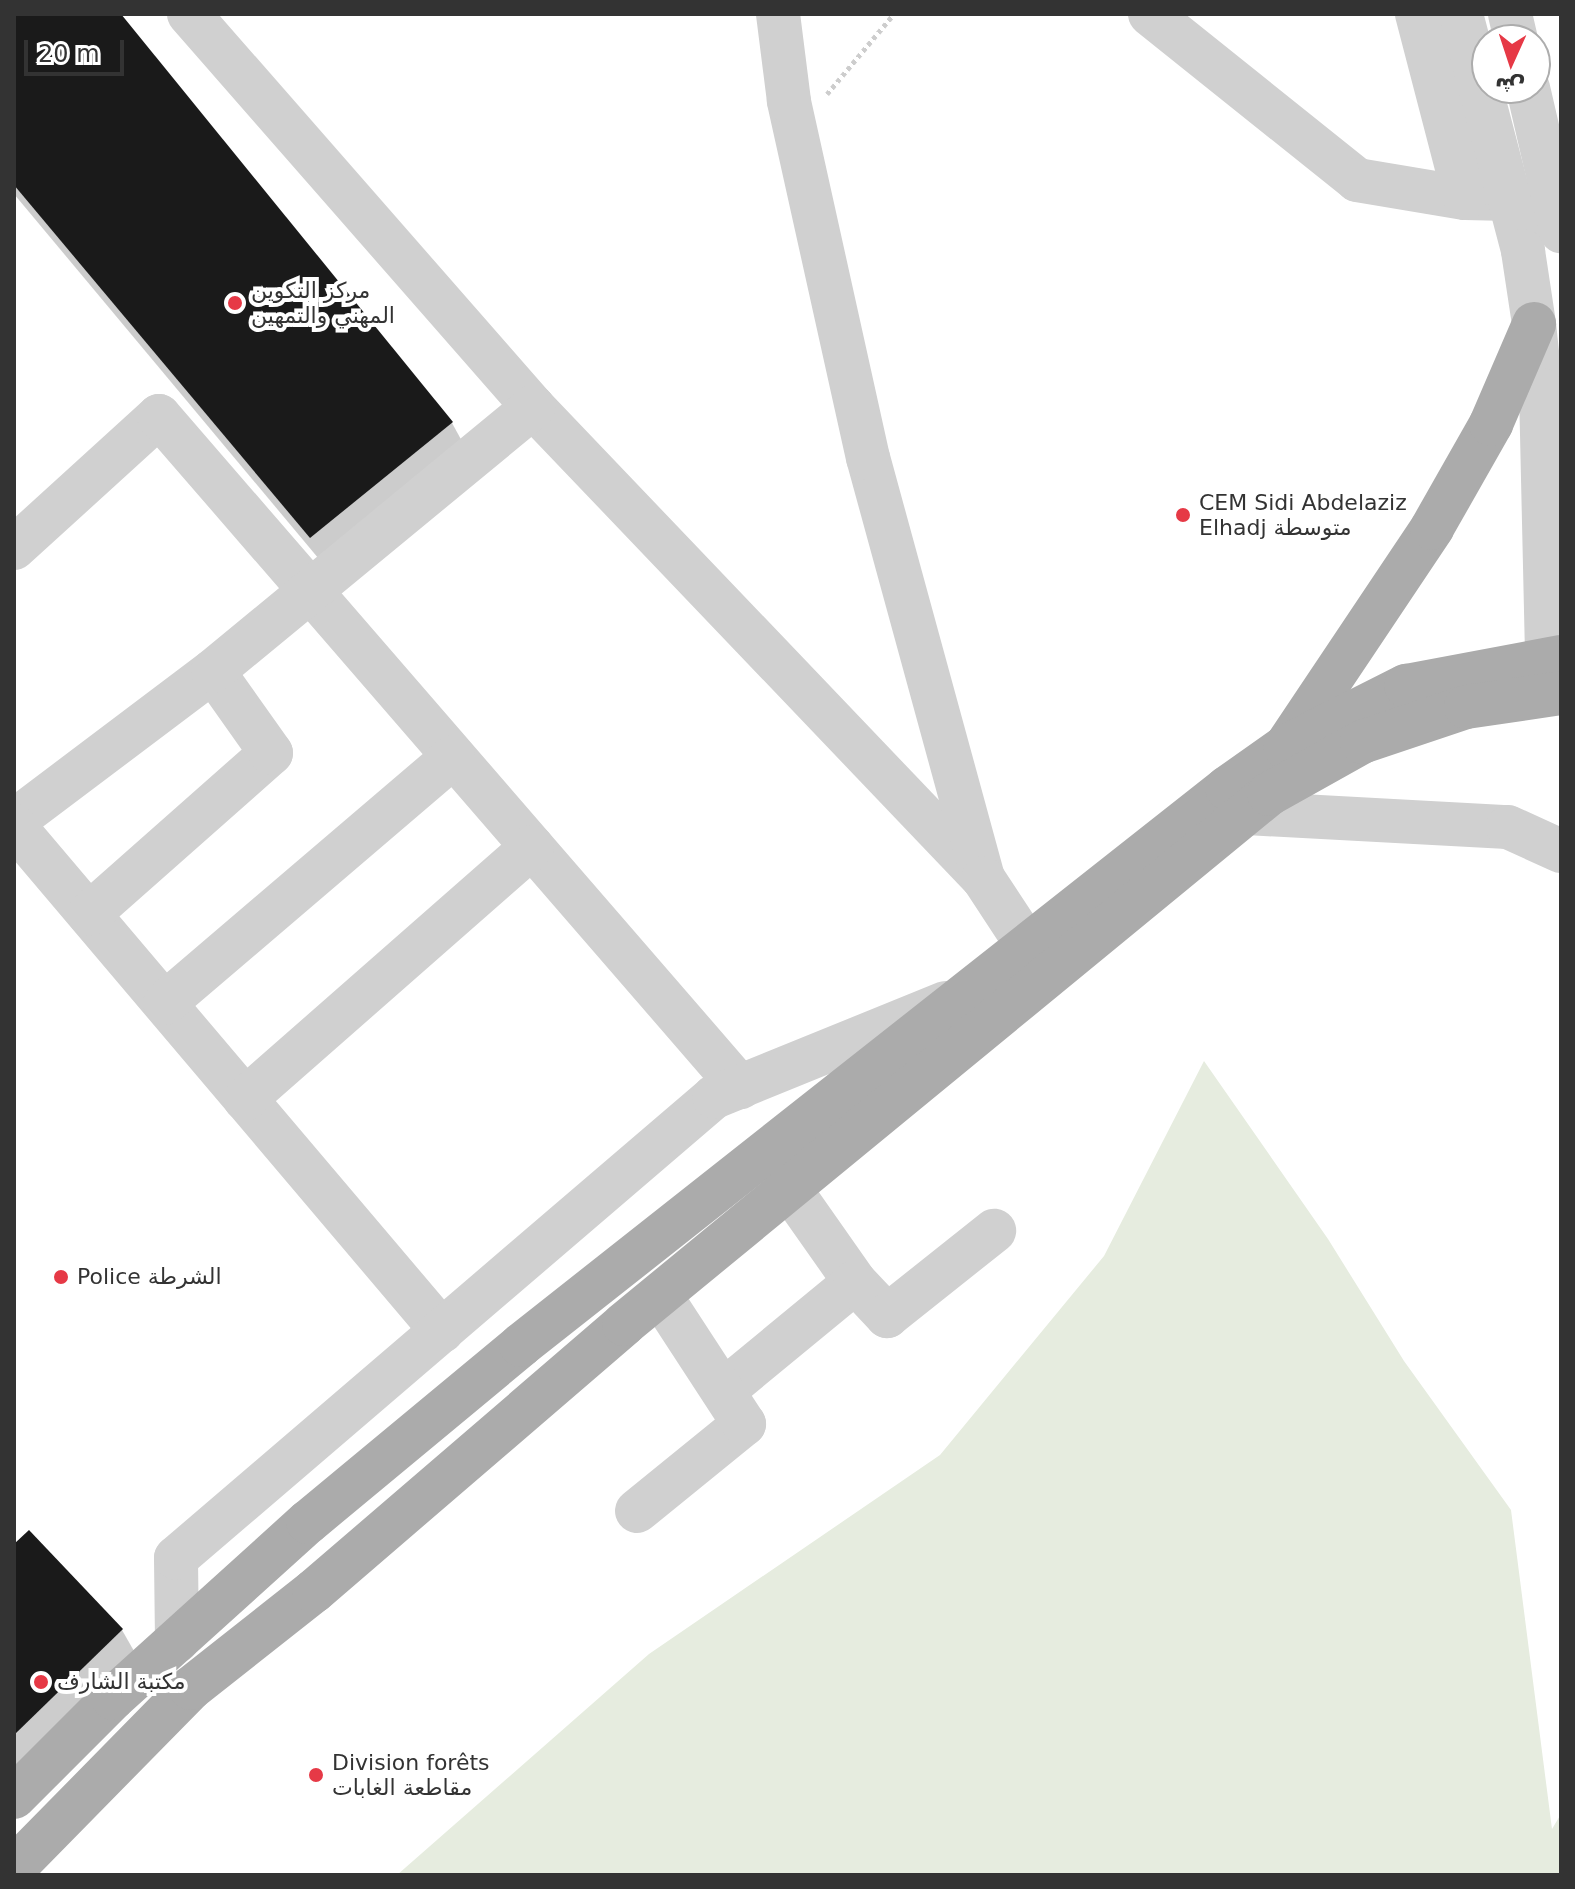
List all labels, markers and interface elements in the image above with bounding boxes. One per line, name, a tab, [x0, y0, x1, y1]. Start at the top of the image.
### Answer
scale bar	[28, 24, 128, 74]
north arrow	[1471, 24, 1551, 104]
text: 20 m	[38, 40, 100, 68]
text: ش	[1494, 73, 1526, 100]
place label: مركز التكوين المهني والتمهين	[251, 277, 395, 328]
marker: مركز التكوين المهني والتمهين	[226, 294, 244, 312]
place label: CEM Sidi Abdelaziz Elhadj متوسطة	[1199, 489, 1407, 540]
marker: CEM Sidi Abdelaziz Elhadj متوسطة	[1174, 506, 1192, 524]
place label: Police الشرطة	[77, 1264, 222, 1290]
marker: Police الشرطة	[52, 1268, 70, 1286]
place label: مكتبة الشارف	[57, 1669, 186, 1695]
marker: مكتبة الشارف	[32, 1673, 50, 1691]
place label: Division forêts مقاطعة الغابات	[332, 1749, 490, 1800]
marker: Division forêts مقاطعة الغابات	[307, 1766, 325, 1784]

